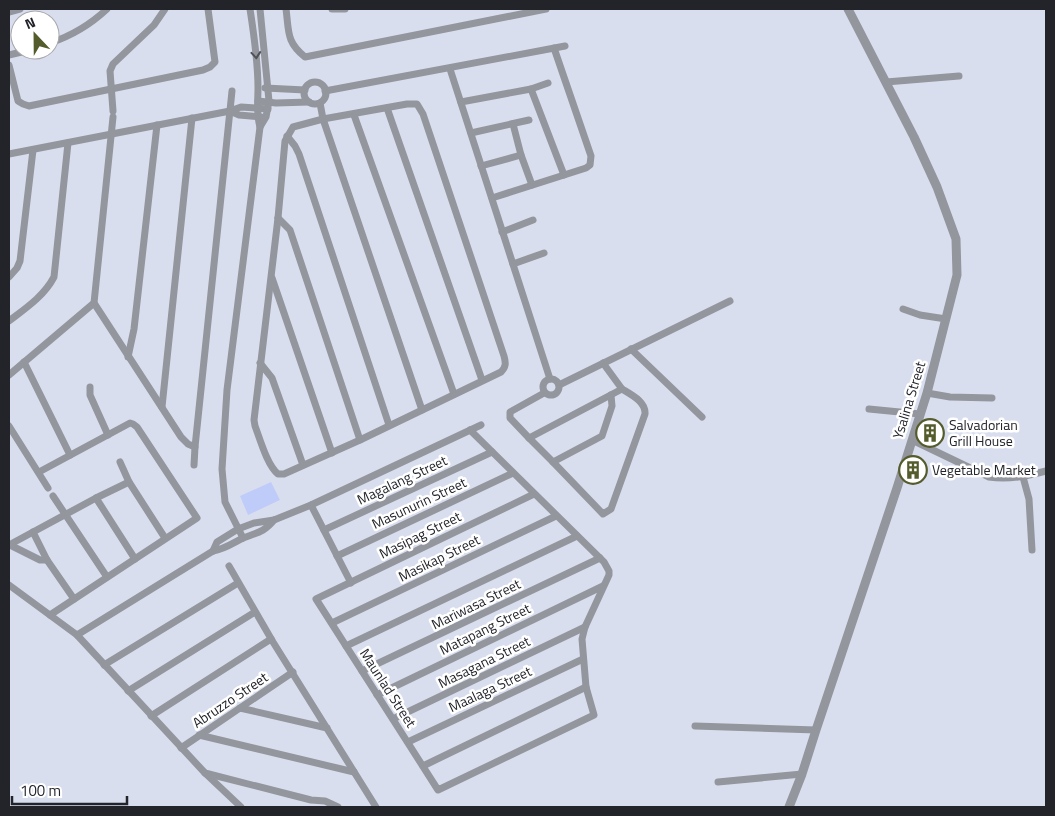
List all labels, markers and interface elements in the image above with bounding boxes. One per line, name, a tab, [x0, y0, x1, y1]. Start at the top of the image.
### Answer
north arrow	[10, 10, 60, 60]
text: N	[22, 11, 38, 34]
one-way arrow	[250, 51, 261, 59]
street label: Ysalina Street	[887, 358, 930, 441]
place label: Salvadorian Grill House	[949, 414, 1018, 451]
building icon: Salvadorian Grill House	[915, 418, 945, 448]
street label: Magalang Street	[353, 449, 450, 510]
building icon: Vegetable Market	[898, 455, 928, 485]
place label: Vegetable Market	[932, 459, 1036, 480]
street label: Masunurin Street	[368, 471, 470, 534]
street label: Masipag Street	[375, 506, 464, 564]
street label: Masikap Street	[394, 529, 483, 586]
street label: Mariwasa Street	[428, 573, 524, 634]
street label: Matapang Street	[436, 597, 534, 660]
street label: Masagana Street	[434, 630, 533, 693]
street label: Maunlad Street	[355, 644, 422, 731]
street label: Maalaga Street	[445, 660, 535, 717]
street label: Abruzzo Street	[188, 666, 272, 733]
scale bar	[12, 774, 128, 806]
text: 100 m	[20, 779, 61, 802]

